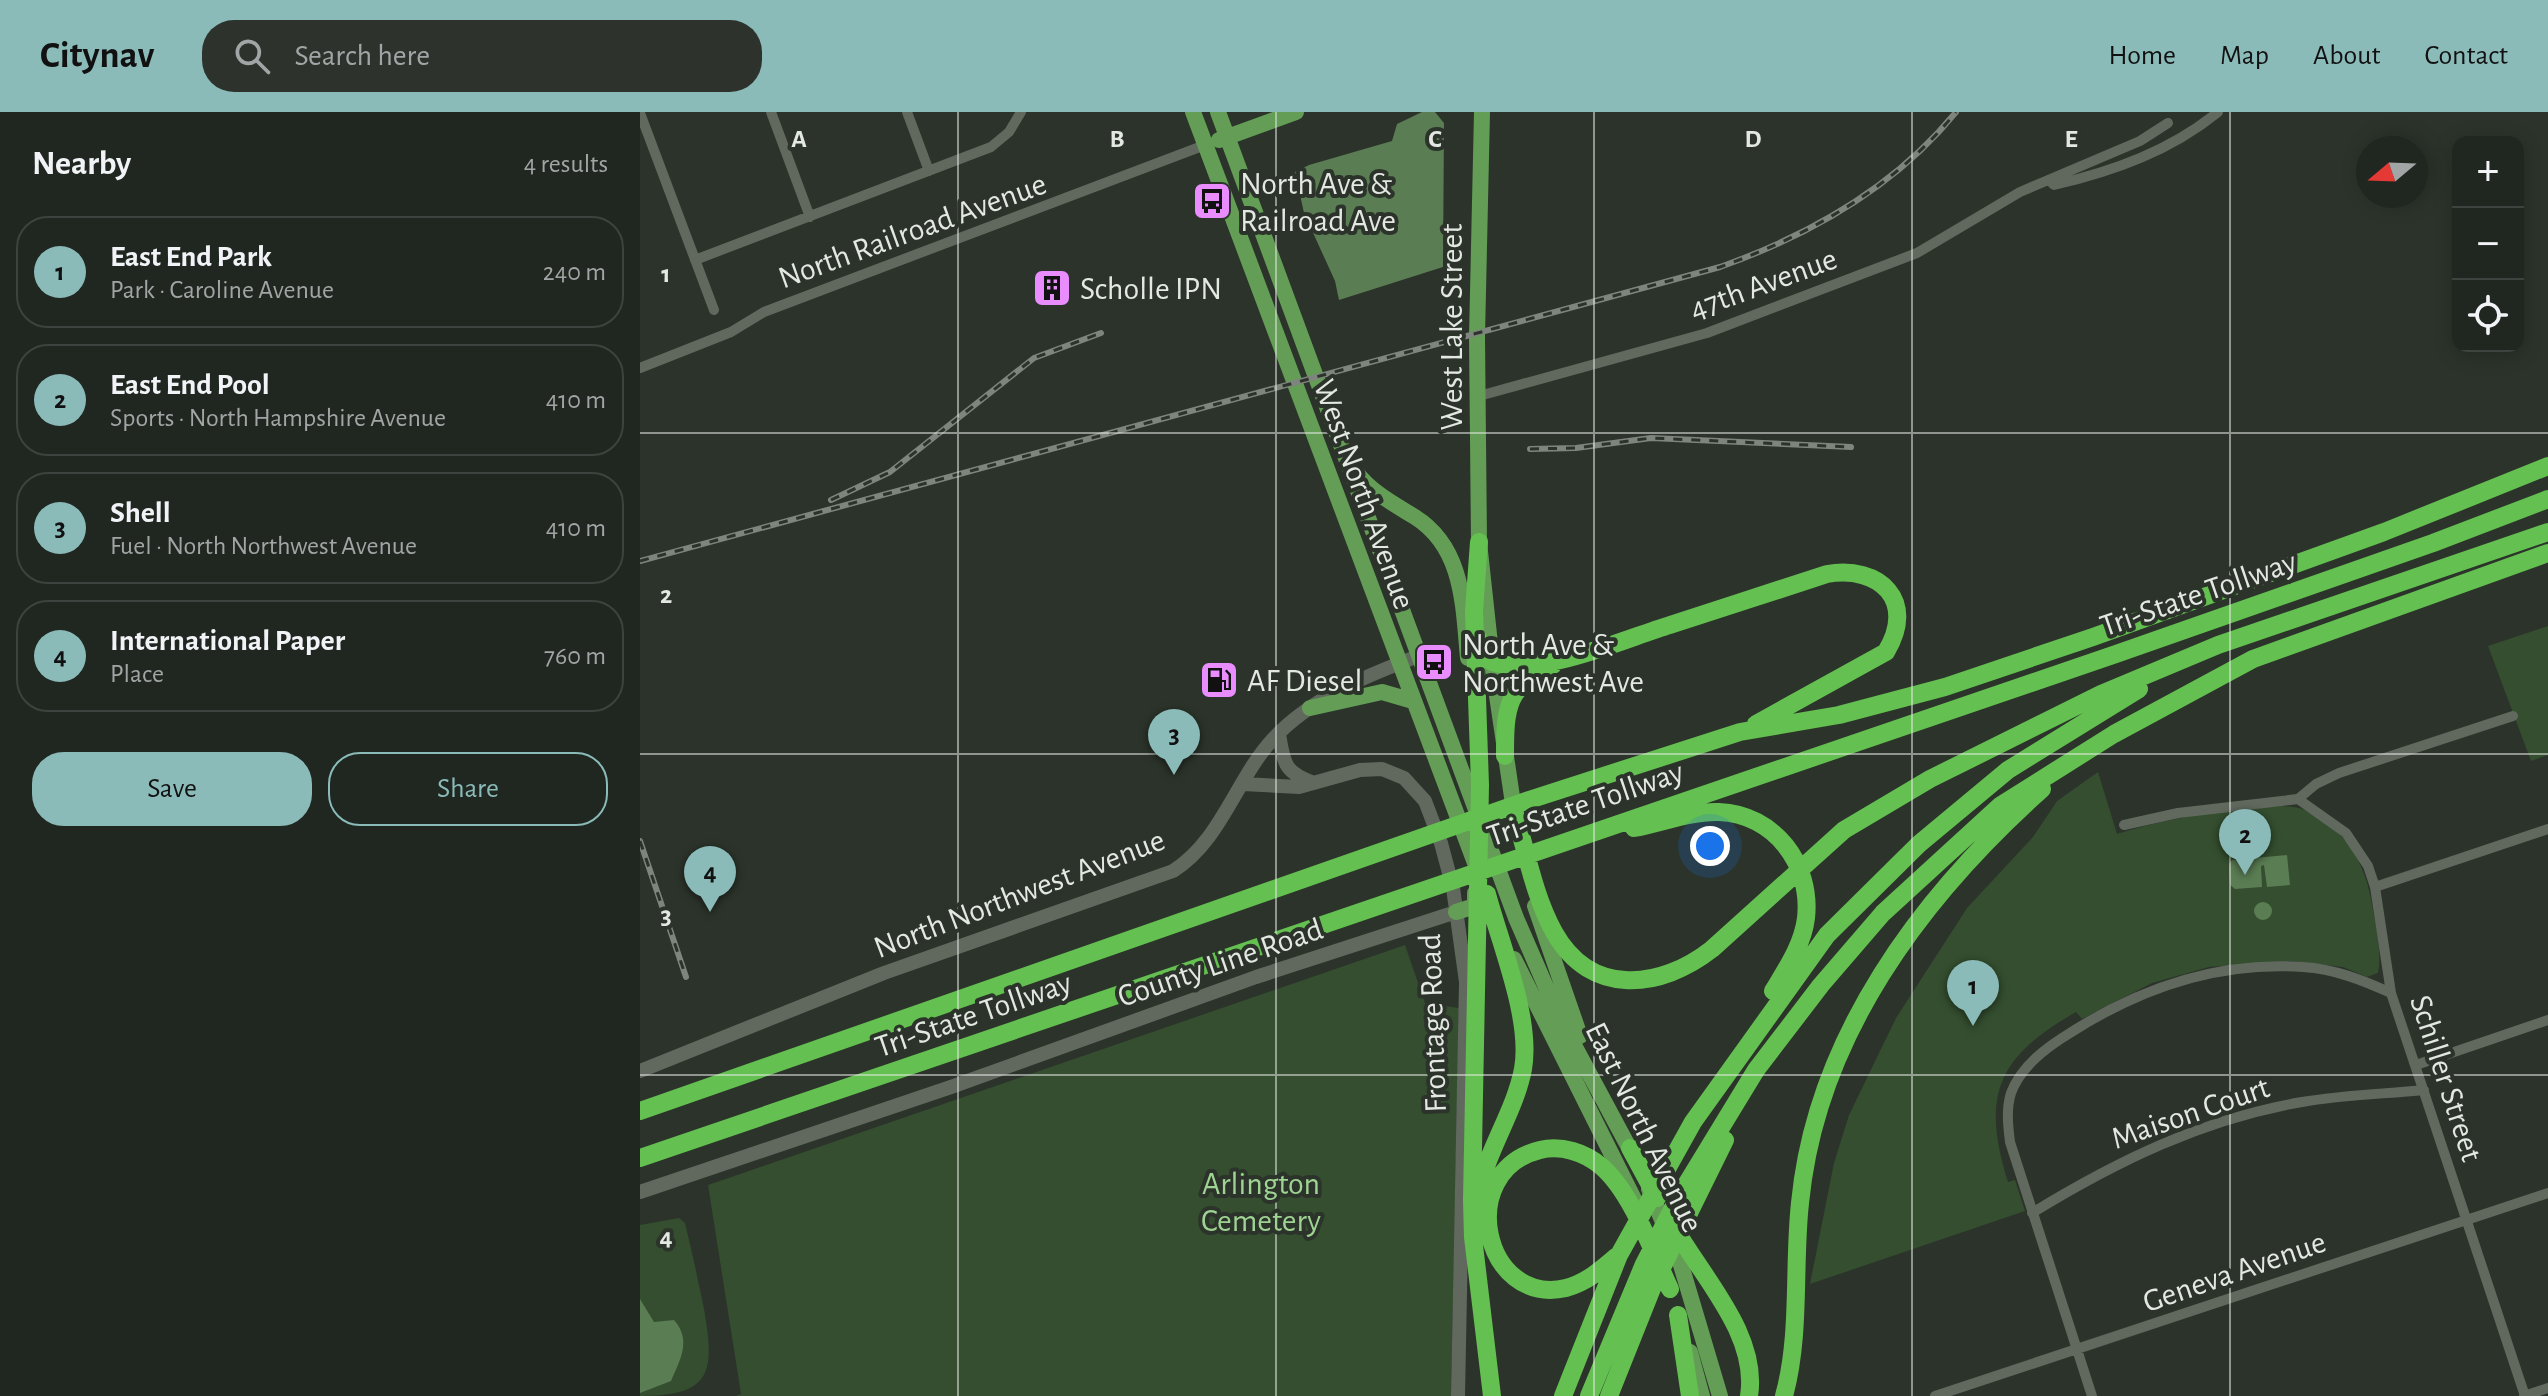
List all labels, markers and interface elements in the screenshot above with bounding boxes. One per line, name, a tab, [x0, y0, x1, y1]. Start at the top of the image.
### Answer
search box	[202, 20, 762, 92]
icon: search	[230, 34, 274, 78]
text: Citynav	[40, 37, 154, 75]
text: Search here	[294, 41, 430, 71]
text: Home	[2109, 42, 2176, 70]
text: Map	[2220, 42, 2269, 70]
text: About	[2313, 42, 2381, 70]
text: Contact	[2425, 42, 2508, 70]
text: A	[791, 126, 807, 152]
text: B	[1109, 126, 1125, 152]
text: C	[1428, 126, 1442, 152]
text: D	[1744, 126, 1762, 152]
text: E	[2064, 126, 2078, 152]
north arrow	[2356, 136, 2428, 208]
map controls	[2452, 136, 2524, 352]
button: +	[2452, 136, 2524, 208]
text: Nearby	[32, 147, 131, 181]
text: 4 results	[524, 151, 608, 177]
street label: North Railroad Avenue	[774, 168, 1051, 294]
place label: North Ave & Railroad Ave	[1240, 168, 1396, 237]
bus stop icon: North Ave & Railroad Ave	[1191, 180, 1233, 222]
button: −	[2452, 208, 2524, 280]
street label: West Lake Street	[1436, 224, 1468, 430]
text: East End Park	[110, 242, 272, 272]
street label: 47th Avenue	[1685, 243, 1841, 325]
text: 1	[55, 259, 65, 285]
text: 240 m	[543, 259, 606, 285]
text: 1	[661, 261, 671, 287]
building icon: Scholle IPN	[1031, 267, 1073, 309]
place label: Scholle IPN	[1080, 273, 1222, 305]
text: Park · Caroline Avenue	[110, 277, 334, 303]
button: locate	[2452, 280, 2524, 352]
text: East End Pool	[110, 370, 270, 400]
street label: West North Avenue	[1308, 375, 1420, 613]
text: 2	[54, 387, 66, 413]
text: 410 m	[546, 387, 606, 413]
text: Sports · North Hampshire Avenue	[110, 405, 446, 431]
text: Shell	[110, 498, 171, 528]
text: 3	[54, 515, 66, 541]
text: 410 m	[546, 515, 606, 541]
text: Fuel · North Northwest Avenue	[110, 533, 417, 559]
street label: Tri-State Tollway	[2096, 545, 2301, 643]
text: 2	[660, 582, 672, 608]
text: International Paper	[110, 626, 345, 656]
place label: North Ave & Northwest Ave	[1462, 629, 1644, 698]
bus stop icon: North Ave & Northwest Ave	[1413, 641, 1455, 683]
text: 4	[53, 643, 67, 669]
text: 760 m	[544, 643, 606, 669]
fuel station icon: AF Diesel	[1198, 659, 1240, 701]
text: Place	[110, 661, 164, 687]
place label: AF Diesel	[1247, 665, 1362, 697]
pin: 3	[1148, 709, 1200, 775]
button: Save	[32, 752, 312, 826]
button: Share	[328, 752, 608, 826]
street label: Tri-State Tollway	[1483, 755, 1688, 853]
pin: 2	[2219, 809, 2271, 875]
street label: North Northwest Avenue	[870, 824, 1169, 964]
your location	[1690, 826, 1730, 866]
pin: 4	[684, 846, 736, 912]
text: 3	[660, 903, 672, 929]
street label: County Line Road	[1114, 913, 1327, 1013]
street label: Frontage Road	[1414, 933, 1452, 1113]
pin: 1	[1947, 960, 1999, 1026]
street label: Tri-State Tollway	[871, 966, 1076, 1064]
street label: Schiller Street	[2404, 991, 2488, 1165]
street label: East North Avenue	[1579, 1017, 1709, 1237]
street label: Maison Court	[2107, 1071, 2273, 1155]
park label: Arlington Cemetery	[1201, 1168, 1321, 1237]
text: 4	[659, 1224, 673, 1250]
street label: Geneva Avenue	[2139, 1226, 2330, 1318]

